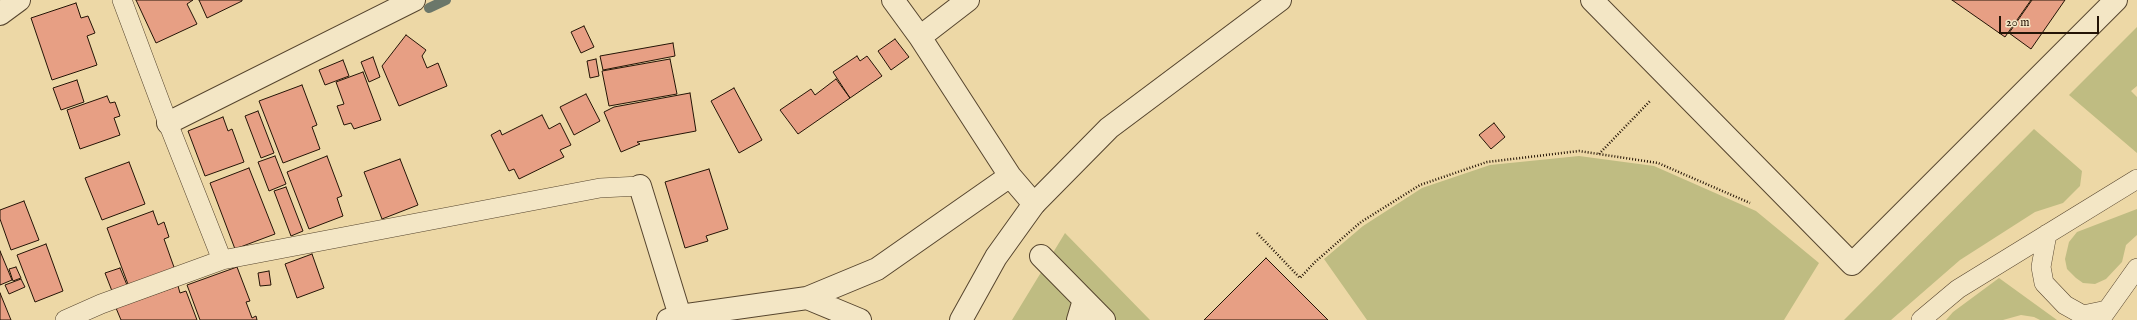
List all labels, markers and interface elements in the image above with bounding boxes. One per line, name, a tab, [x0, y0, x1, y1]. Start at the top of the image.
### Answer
scale bar	[2001, 8, 2101, 34]
text: 20 m	[2006, 15, 2029, 30]

